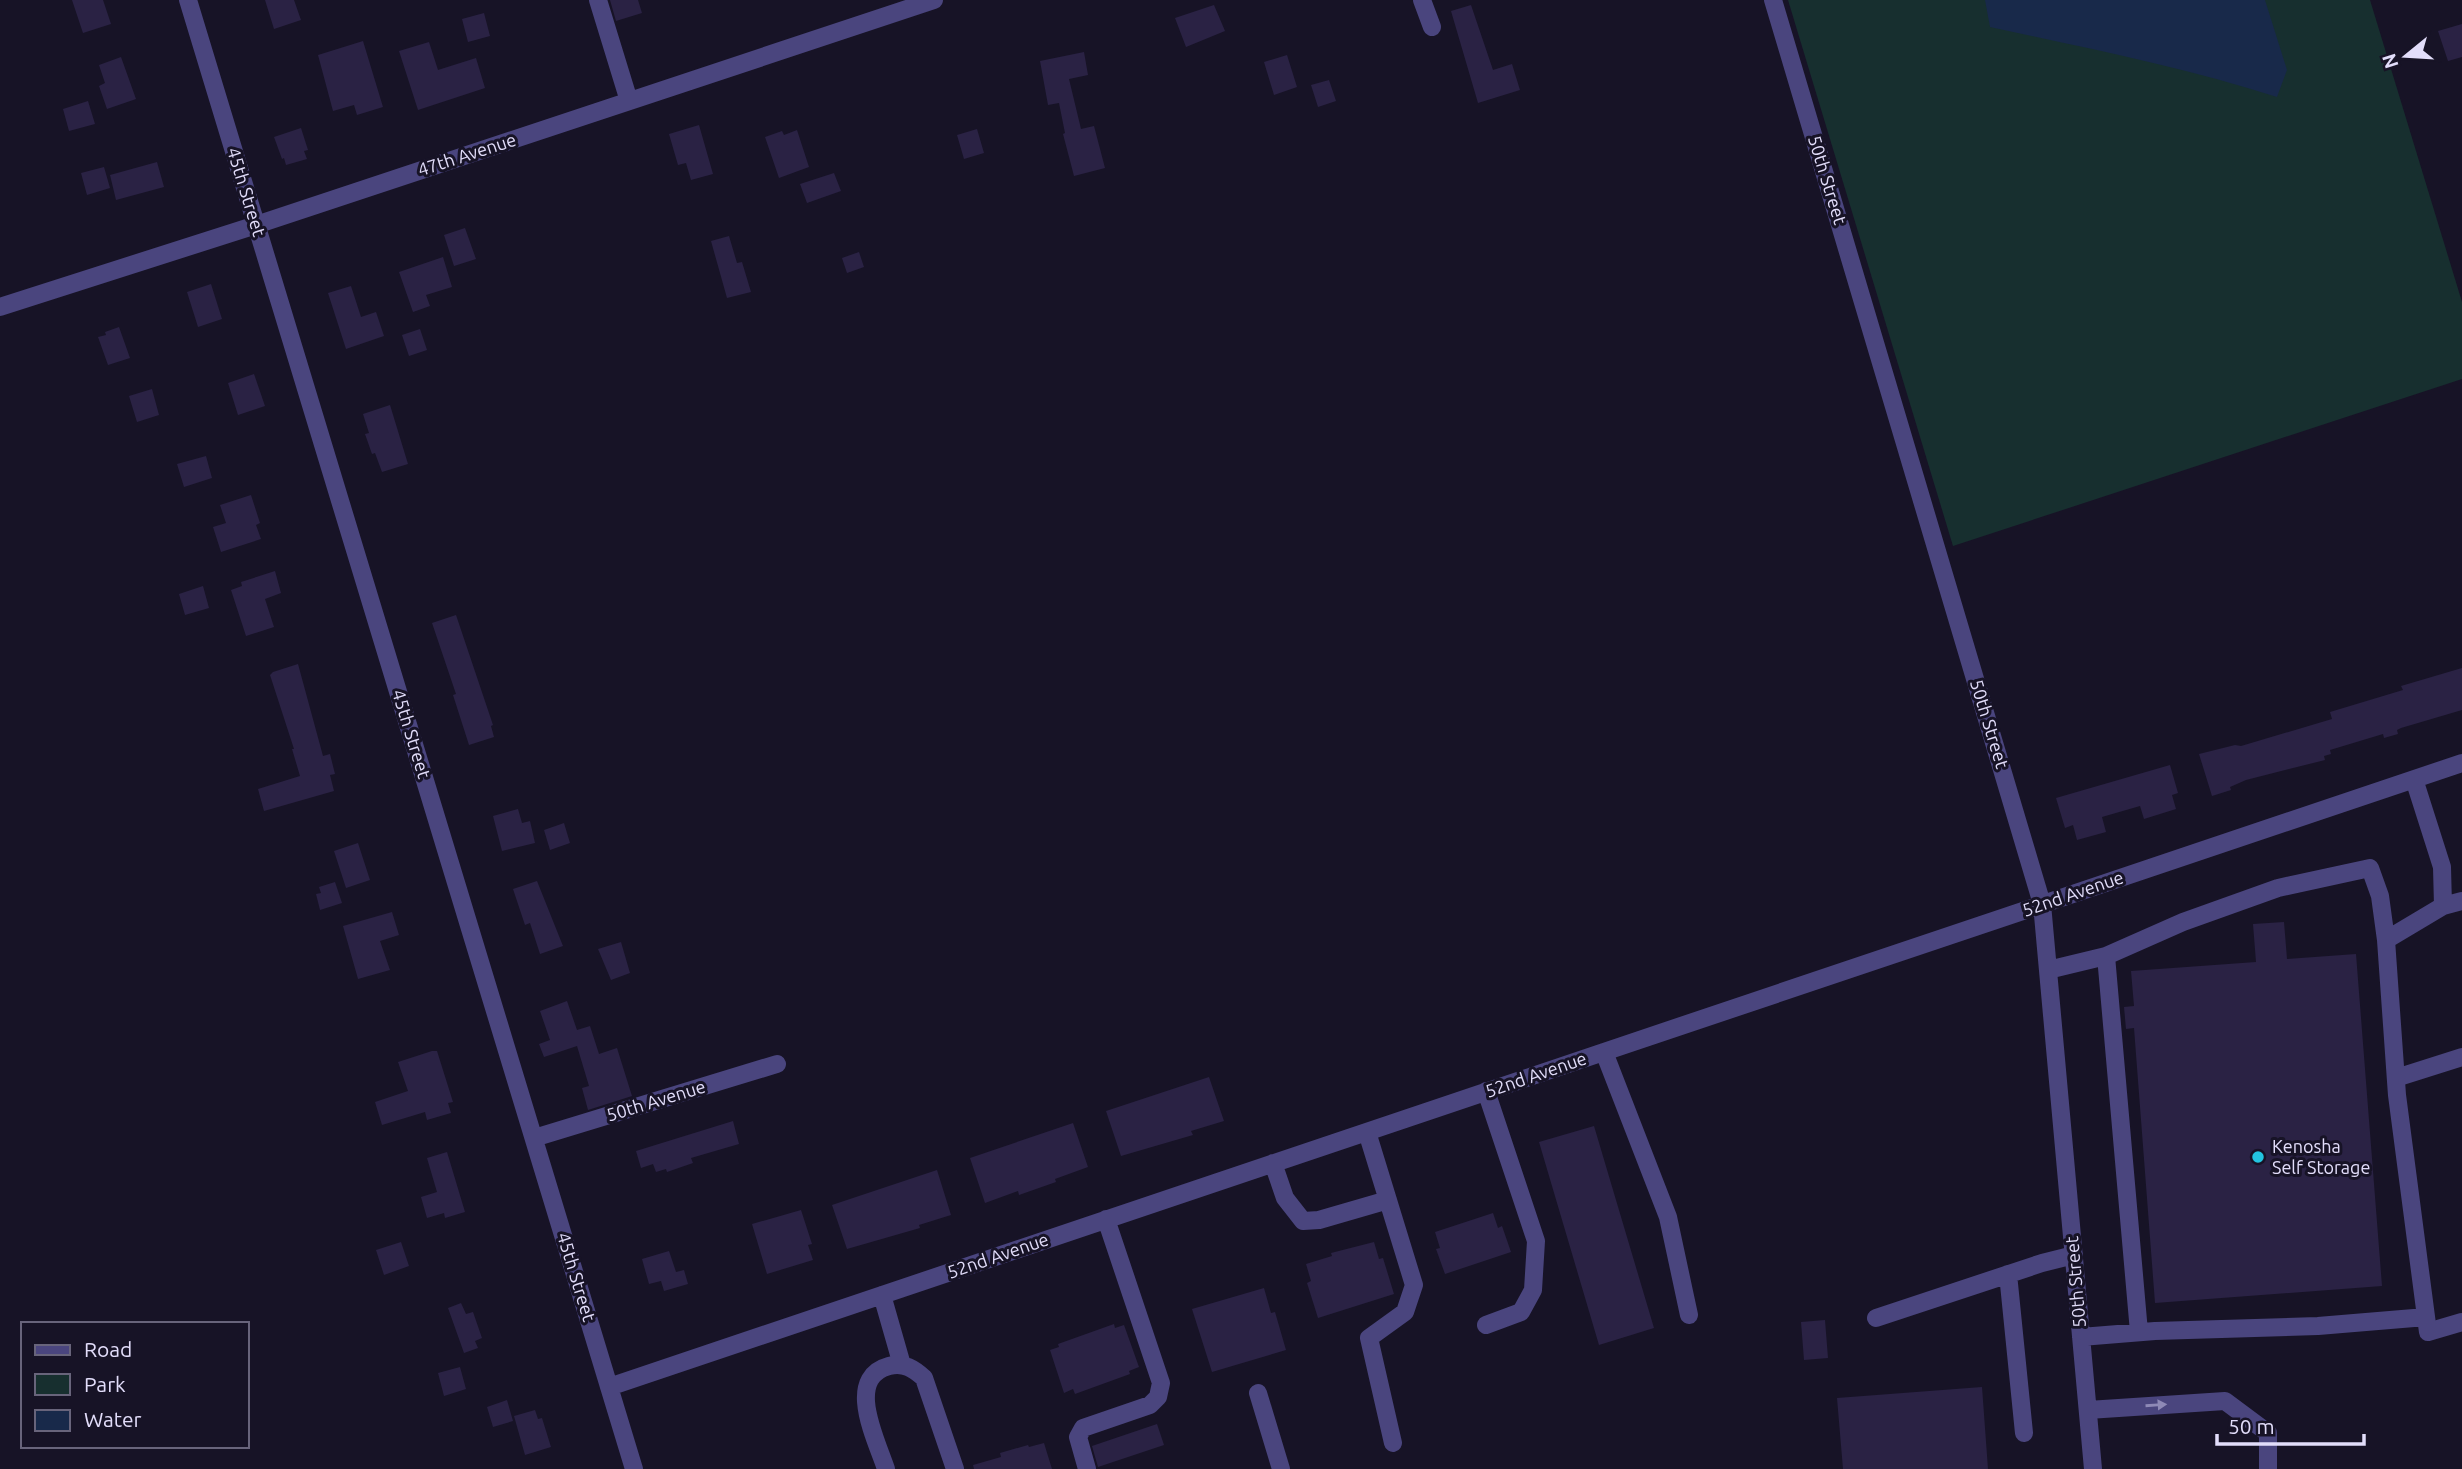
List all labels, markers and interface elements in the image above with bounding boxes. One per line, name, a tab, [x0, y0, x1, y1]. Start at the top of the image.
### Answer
north arrow	[2371, 21, 2441, 91]
text: N	[2377, 51, 2402, 71]
street label: 47th Avenue	[415, 129, 518, 179]
street label: 50th Street	[1805, 133, 1851, 227]
street label: 45th Street	[224, 145, 270, 239]
street label: 50th Street	[1967, 677, 2013, 771]
street label: 45th Street	[389, 687, 435, 781]
street label: 52nd Avenue	[2019, 866, 2126, 920]
street label: 52nd Avenue	[1482, 1047, 1589, 1101]
street label: 50th Avenue	[604, 1076, 708, 1125]
place label: Kenosha Self Storage	[2272, 1136, 2370, 1177]
marker: Kenosha Self Storage	[2250, 1149, 2266, 1165]
street label: 52nd Avenue	[944, 1228, 1051, 1282]
street label: 45th Street	[554, 1230, 600, 1324]
street label: 50th Street	[2061, 1235, 2089, 1329]
legend	[21, 1322, 248, 1448]
text: Road	[84, 1337, 132, 1361]
text: Park	[84, 1372, 126, 1396]
one-way arrow	[2145, 1400, 2167, 1411]
scale bar	[2217, 1402, 2364, 1446]
text: Water	[84, 1407, 142, 1431]
text: 50 m	[2228, 1414, 2275, 1438]

